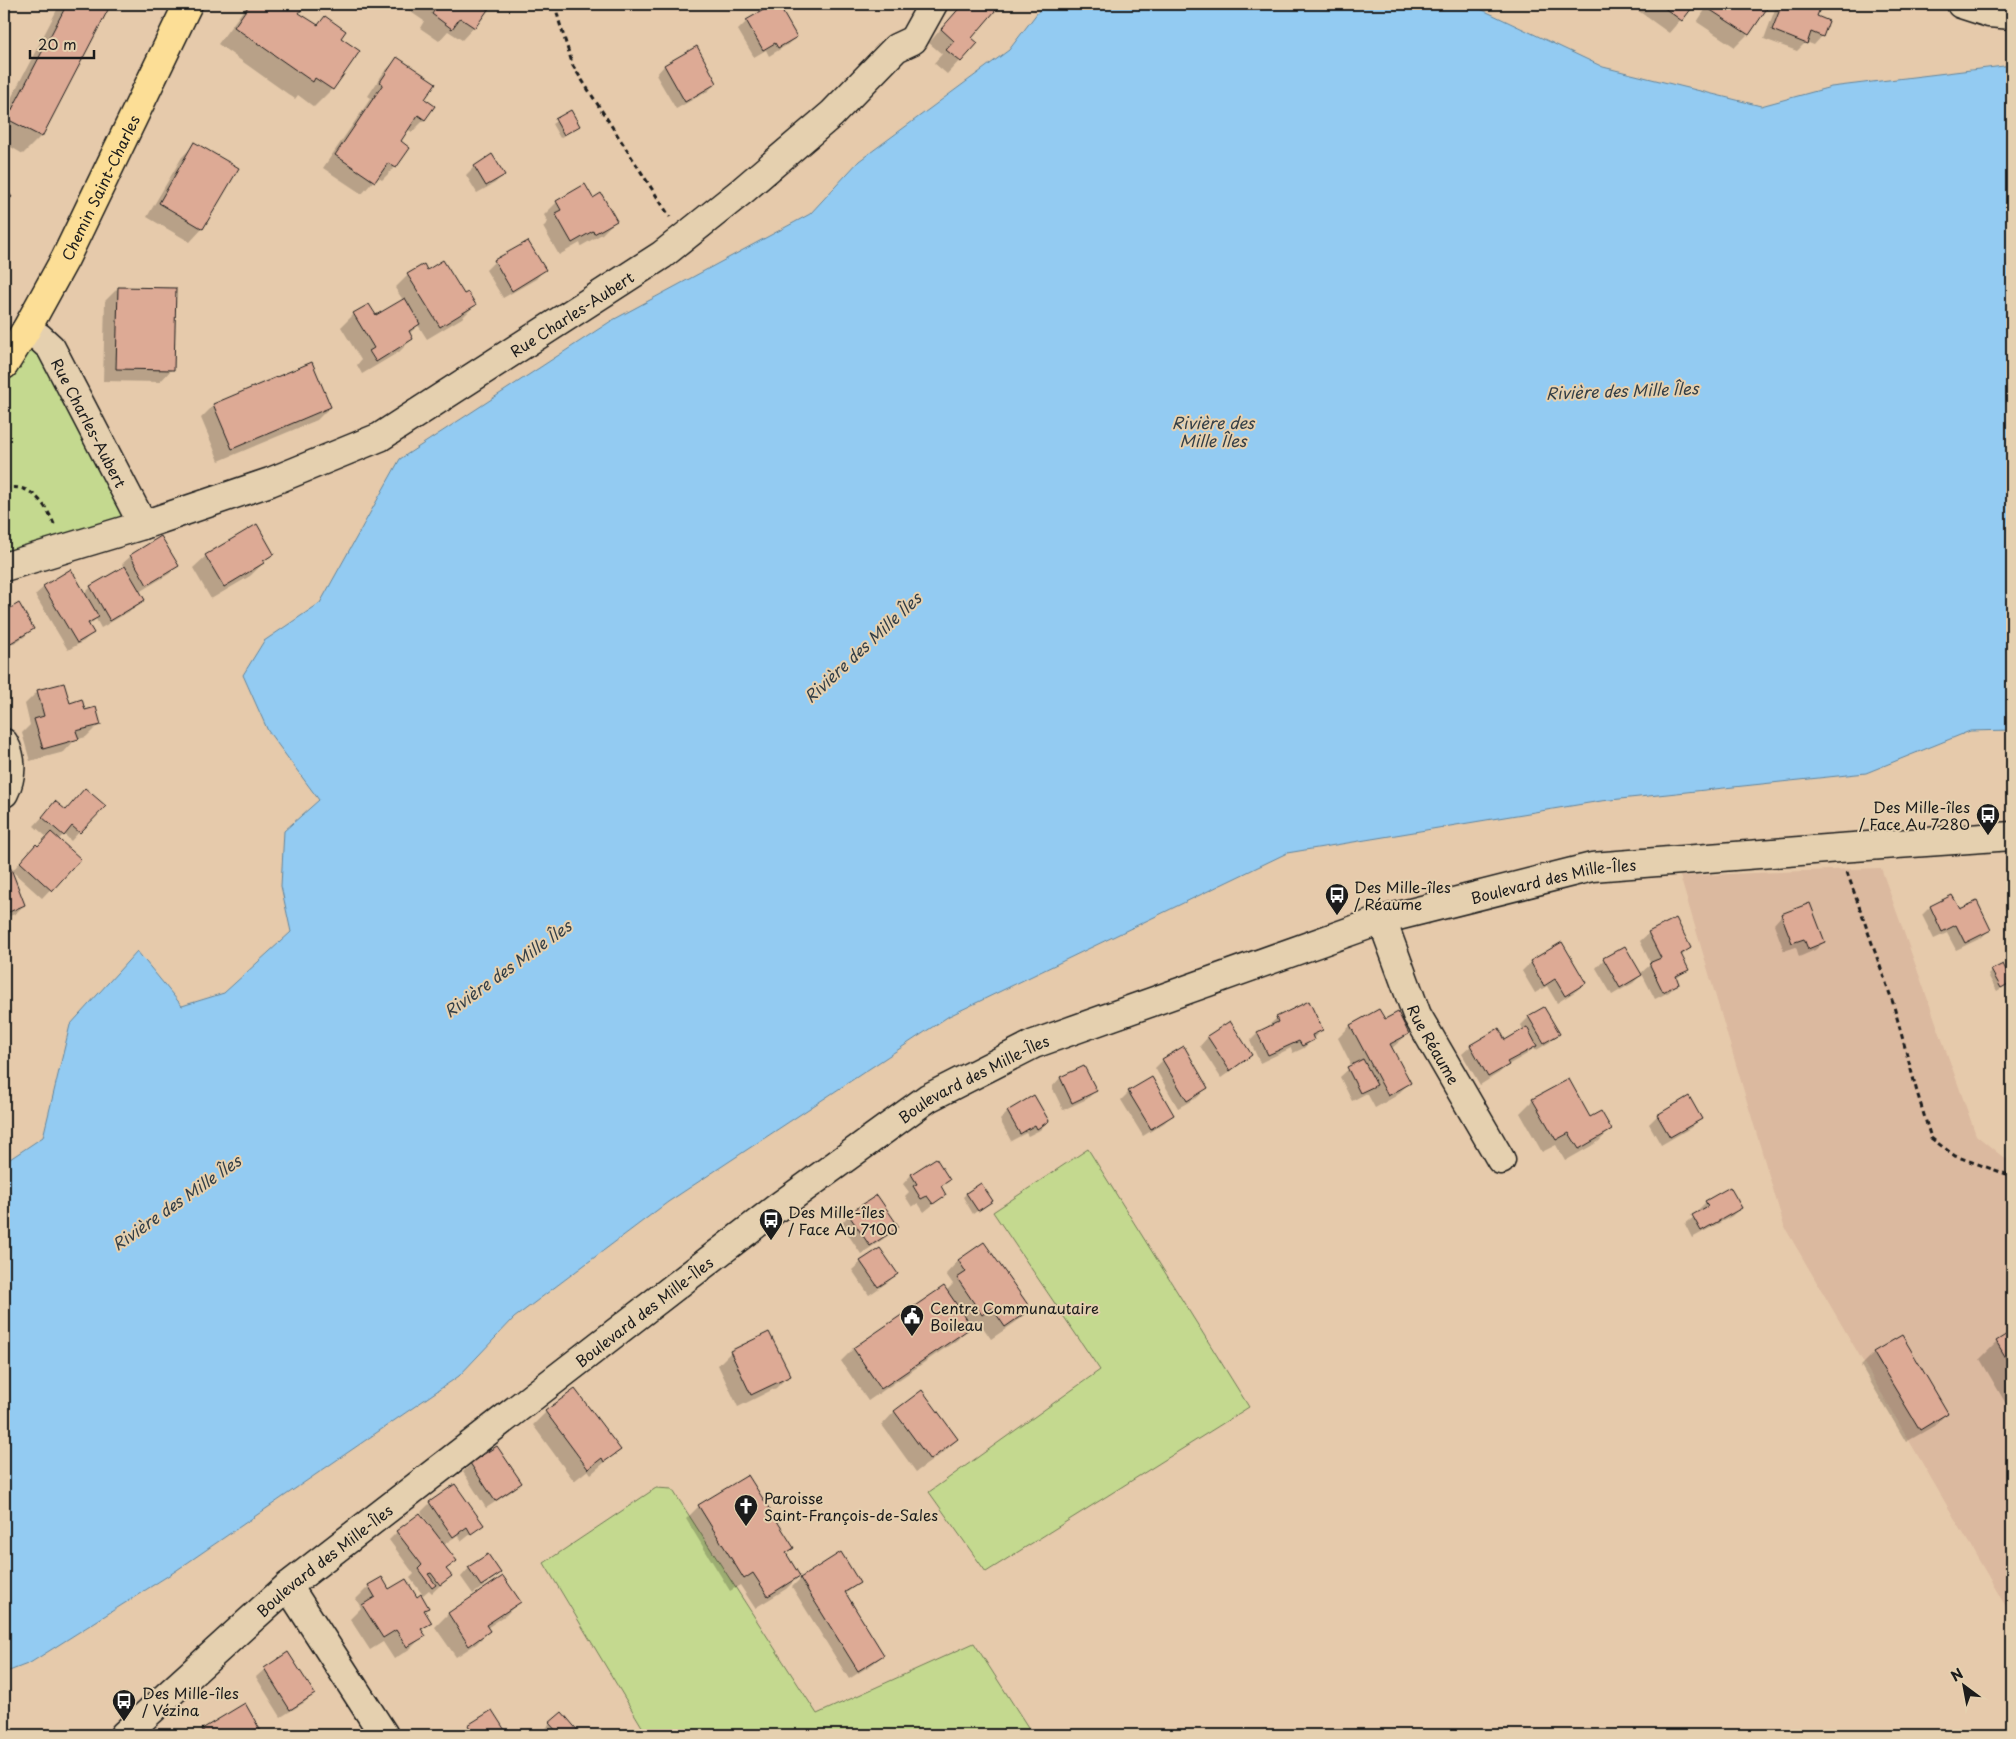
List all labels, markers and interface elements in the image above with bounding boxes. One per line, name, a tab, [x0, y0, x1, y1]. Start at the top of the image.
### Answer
scale bar	[30, 28, 94, 60]
text: 20 m	[38, 32, 77, 55]
street label: Chemin Saint-Charles	[55, 111, 145, 264]
street label: Rue Charles-Aubert	[505, 265, 638, 362]
street label: Rue Charles-Aubert	[47, 354, 133, 491]
water label: Rivière des Mille Îles	[1545, 375, 1700, 405]
water label: Rivière des Mille Îles	[1172, 410, 1256, 452]
water label: Rivière des Mille Îles	[798, 585, 927, 708]
place label: Des Mille-îles / Face Au 7280	[1859, 795, 1970, 835]
bus stop icon: Des Mille-îles / Face Au 7280	[1975, 802, 2001, 836]
street label: Boulevard des Mille-Îles	[1468, 852, 1637, 909]
place label: Des Mille-îles / Réaume	[1354, 875, 1451, 915]
bus stop icon: Des Mille-îles / Réaume	[1324, 882, 1350, 916]
water label: Rivière des Mille Îles	[438, 912, 577, 1023]
street label: Rue Réaume	[1403, 1001, 1466, 1088]
street label: Boulevard des Mille-Îles	[893, 1028, 1052, 1128]
water label: Rivière des Mille Îles	[107, 1147, 247, 1256]
place label: Des Mille-îles / Face Au 7100	[788, 1200, 898, 1240]
bus stop icon: Des Mille-îles / Face Au 7100	[758, 1207, 784, 1241]
street label: Boulevard des Mille-Îles	[570, 1250, 718, 1372]
place label: Centre Communautaire Boileau	[930, 1296, 1099, 1336]
public building icon: Centre Communautaire Boileau	[899, 1303, 925, 1337]
place label: Paroisse Saint-François-de-Sales	[764, 1486, 938, 1526]
church icon: Paroisse Saint-François-de-Sales	[733, 1493, 759, 1527]
street label: Boulevard des Mille-Îles	[251, 1498, 397, 1621]
north arrow	[1938, 1662, 1988, 1712]
text: N	[1947, 1663, 1967, 1686]
place label: Des Mille-îles / Vézina	[142, 1681, 239, 1721]
bus stop icon: Des Mille-îles / Vézina	[111, 1688, 137, 1722]

